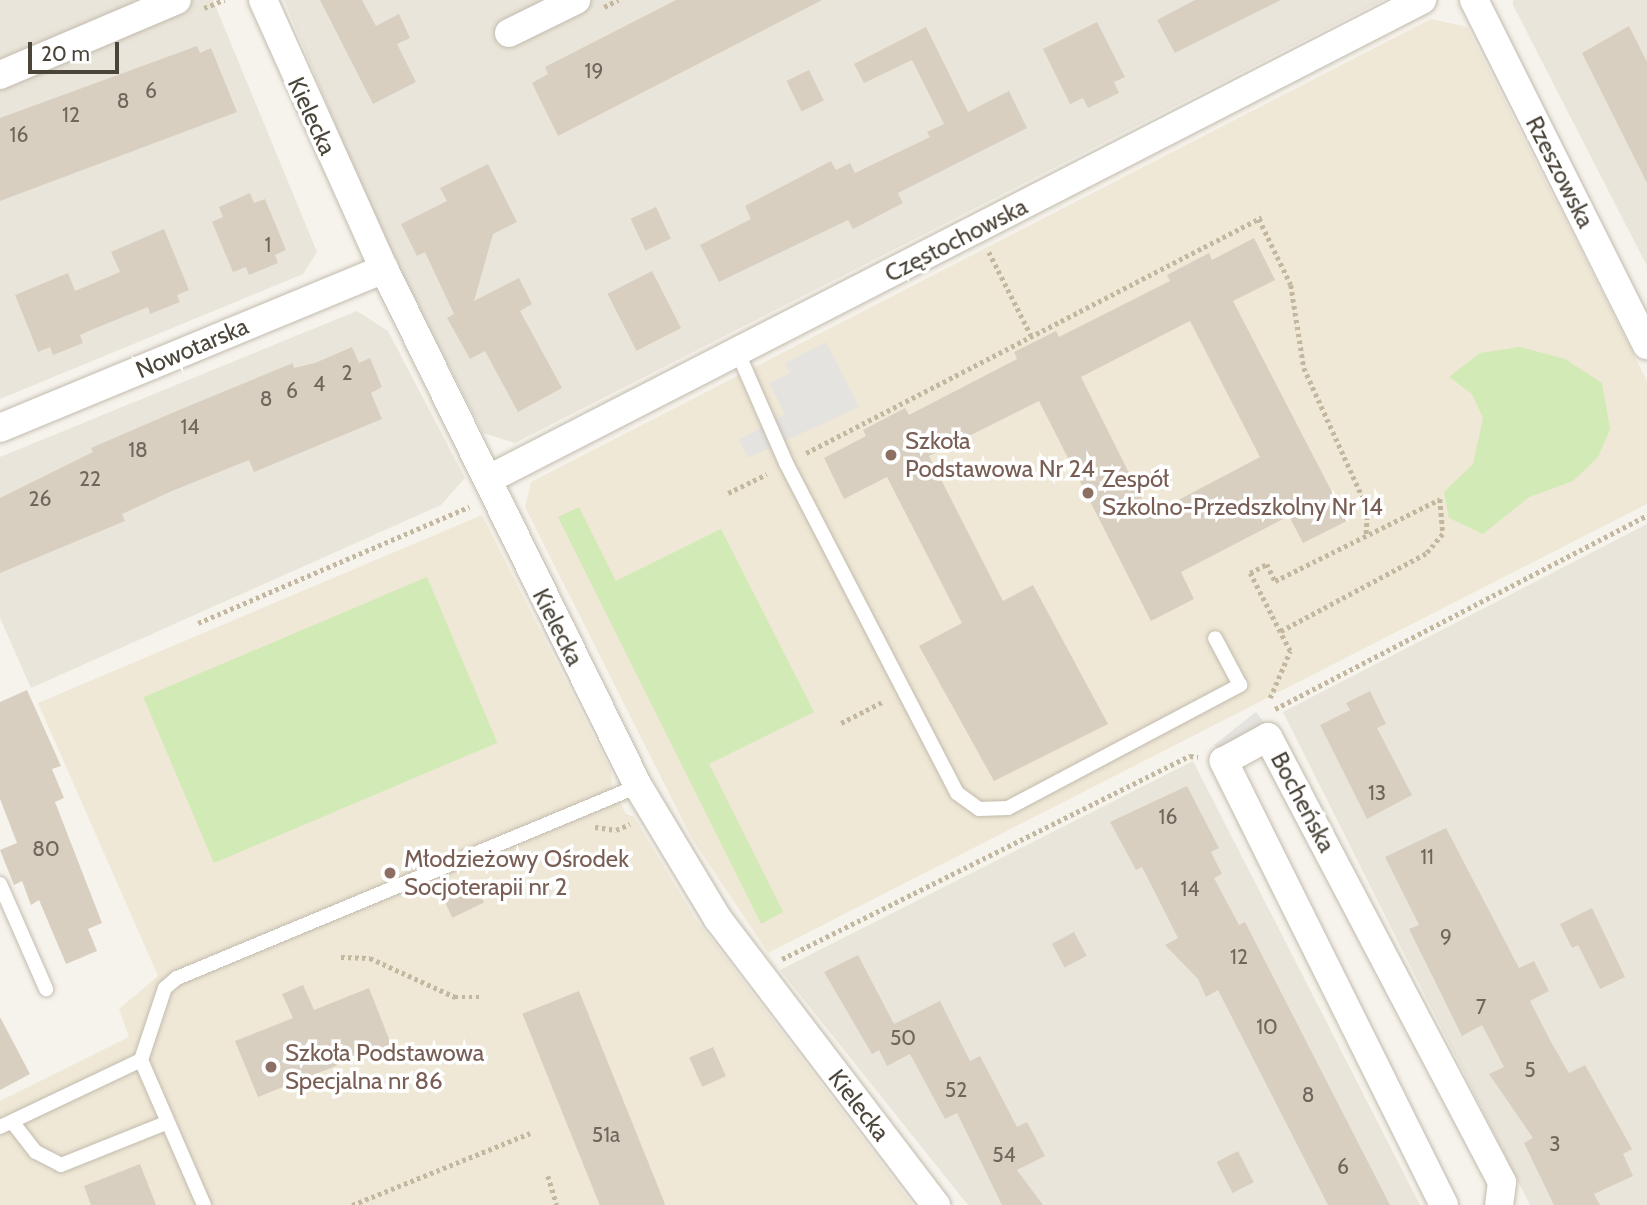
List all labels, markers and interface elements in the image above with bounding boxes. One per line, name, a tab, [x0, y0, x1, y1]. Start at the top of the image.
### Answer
scale bar	[32, 28, 122, 72]
text: 20 m	[41, 41, 90, 66]
house number: 19	[585, 58, 603, 84]
street label: Kielecka	[282, 73, 342, 159]
house number: 6	[145, 78, 157, 104]
house number: 8	[117, 88, 129, 114]
house number: 12	[62, 102, 80, 128]
street label: Rzeszowska	[1520, 111, 1600, 233]
house number: 16	[10, 122, 28, 148]
street label: Częstochowska	[880, 192, 1032, 288]
house number: 1	[265, 232, 271, 258]
street label: Nowotarska	[131, 311, 253, 385]
house number: 2	[341, 360, 353, 386]
house number: 4	[313, 371, 325, 397]
house number: 6	[286, 378, 298, 404]
house number: 8	[260, 386, 272, 412]
house number: 14	[181, 414, 199, 440]
place label: Szkoła Podstawowa Nr 24	[905, 427, 1095, 483]
house number: 18	[128, 437, 148, 463]
marker: Szkoła Podstawowa Nr 24	[883, 447, 899, 463]
place label: Zespół Szkolno-Przedszkolny Nr 14	[1102, 465, 1383, 521]
house number: 22	[79, 466, 101, 492]
marker: Zespół Szkolno-Przedszkolny Nr 14	[1080, 485, 1096, 501]
house number: 26	[29, 486, 51, 512]
street label: Kielecka	[526, 584, 590, 670]
street label: Bocheńska	[1265, 747, 1341, 857]
house number: 13	[1368, 780, 1386, 806]
house number: 16	[1159, 804, 1177, 830]
house number: 80	[32, 836, 60, 862]
house number: 11	[1420, 844, 1434, 870]
place label: Młodzieżowy Ośrodek Socjoterapii nr 2	[404, 845, 629, 901]
marker: Młodzieżowy Ośrodek Socjoterapii nr 2	[382, 865, 398, 881]
house number: 14	[1181, 876, 1199, 902]
house number: 9	[1440, 924, 1452, 950]
house number: 12	[1230, 944, 1248, 970]
house number: 7	[1476, 994, 1486, 1020]
house number: 10	[1256, 1014, 1278, 1040]
house number: 50	[890, 1025, 916, 1051]
place label: Szkoła Podstawowa Specjalna nr 86	[285, 1039, 484, 1095]
house number: 5	[1524, 1057, 1536, 1083]
marker: Szkoła Podstawowa Specjalna nr 86	[263, 1059, 279, 1075]
street label: Kielecka	[822, 1064, 896, 1146]
house number: 52	[945, 1077, 967, 1103]
house number: 8	[1302, 1082, 1314, 1108]
house number: 51a	[592, 1122, 620, 1148]
house number: 3	[1549, 1131, 1561, 1157]
house number: 54	[992, 1142, 1016, 1168]
house number: 6	[1337, 1154, 1349, 1180]

